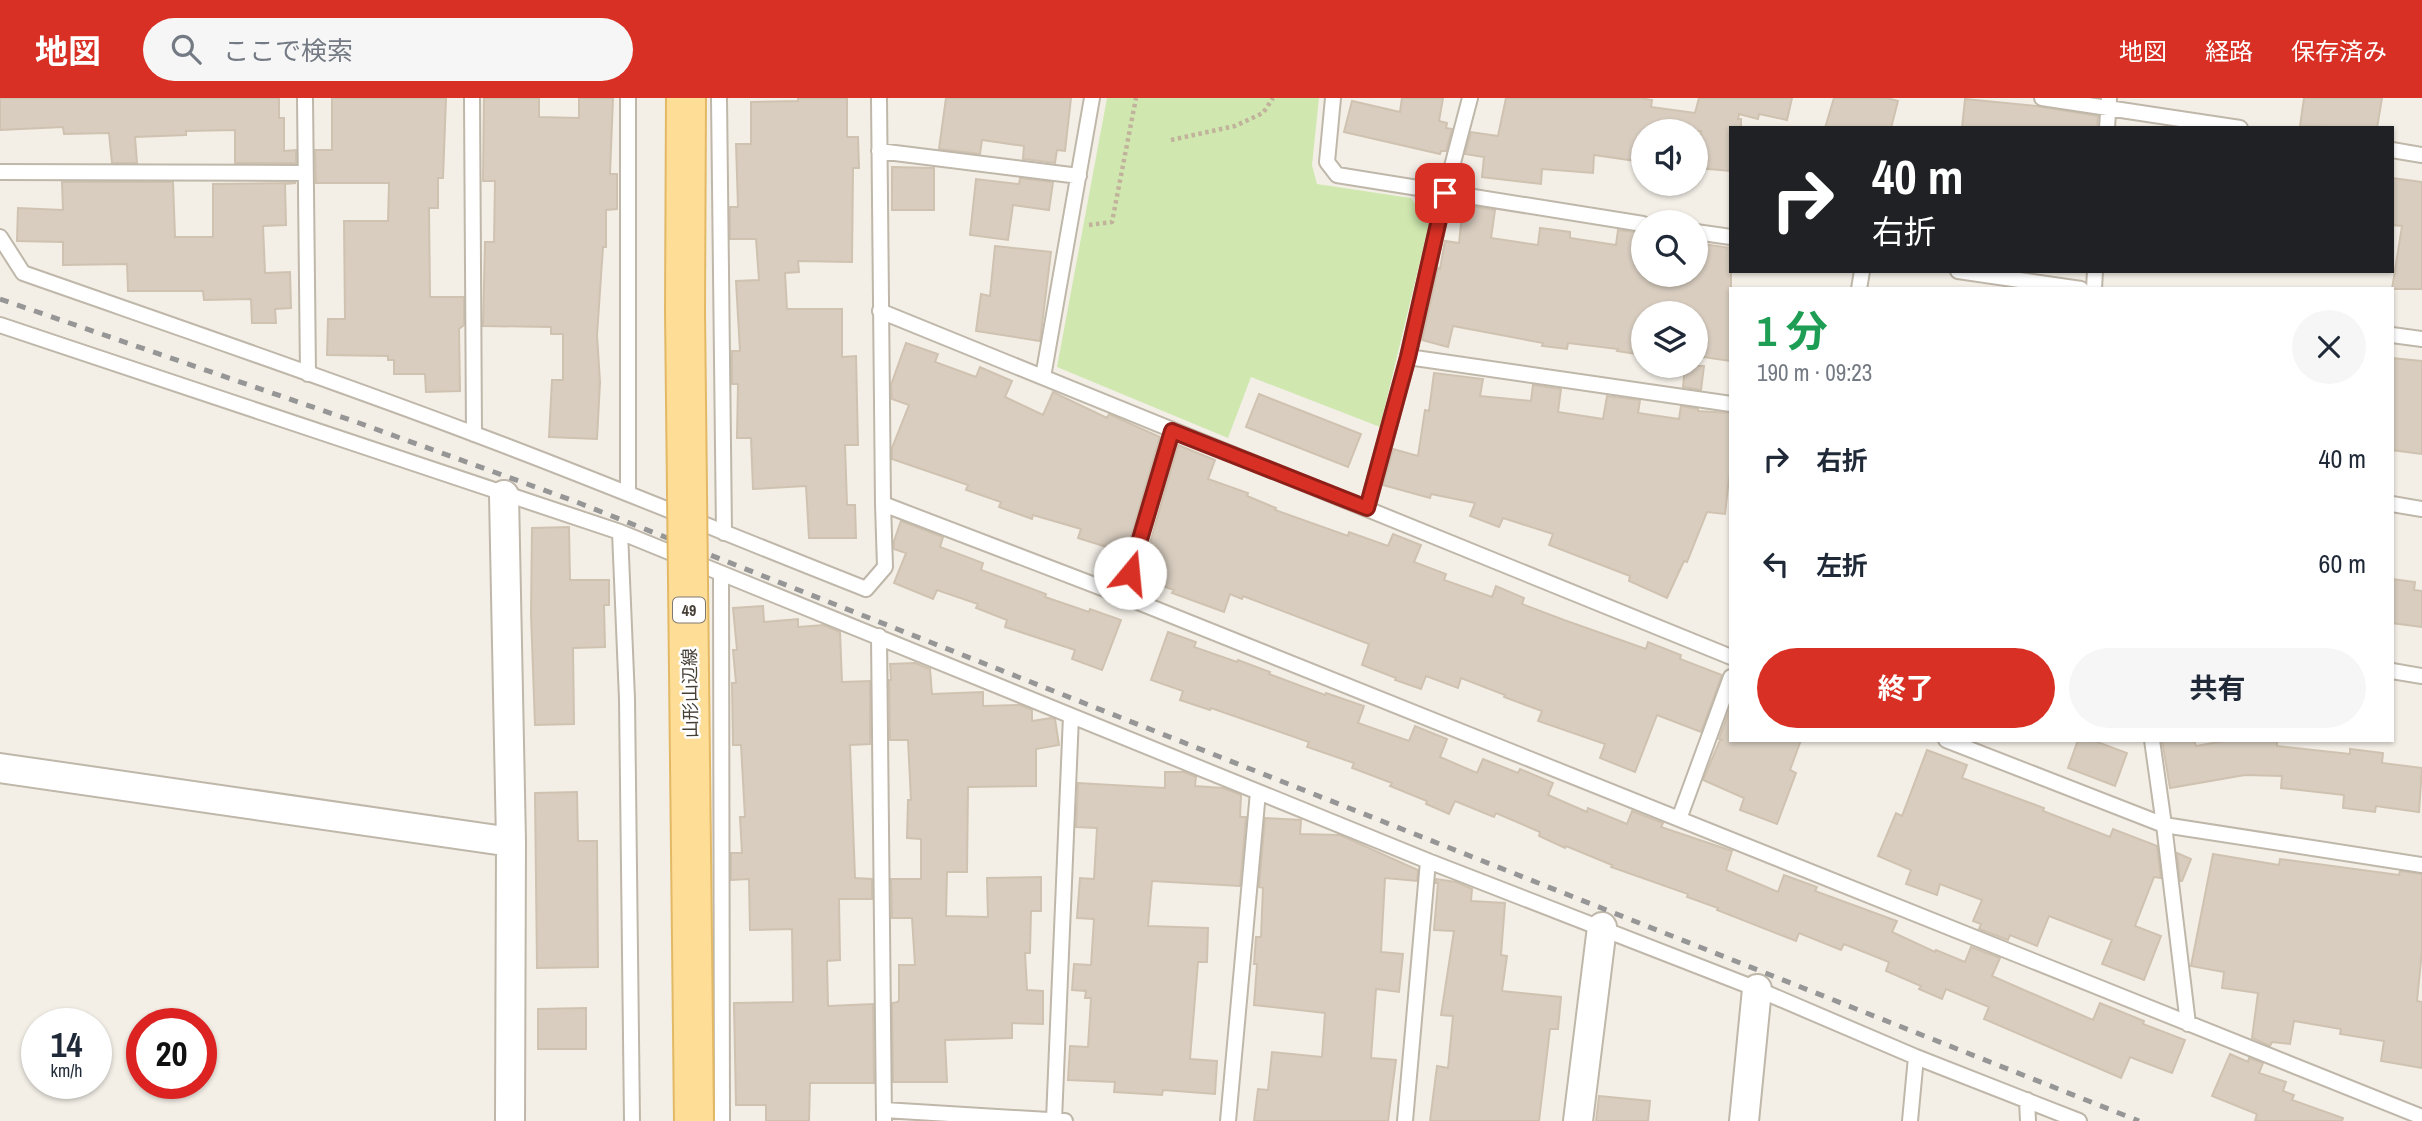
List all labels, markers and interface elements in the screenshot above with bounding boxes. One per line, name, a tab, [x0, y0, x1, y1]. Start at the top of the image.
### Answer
search box	[143, 18, 633, 81]
text: 地図	[35, 29, 101, 73]
icon: search	[167, 30, 205, 68]
text: ここで検索	[223, 33, 353, 68]
text: 地図	[2119, 35, 2167, 67]
text: 経路	[2205, 35, 2253, 67]
text: 保存済み	[2291, 35, 2387, 67]
map controls	[1631, 119, 1708, 378]
button: sound	[1631, 119, 1708, 196]
text: 40 m	[1872, 143, 1964, 209]
icon: right	[1757, 154, 1848, 245]
pin	[1415, 163, 1475, 223]
icon: arrive	[1426, 174, 1464, 212]
button: search	[1631, 210, 1708, 287]
text: 右折	[1872, 210, 1936, 253]
button: layers	[1631, 301, 1708, 378]
text: 1 分	[1757, 303, 1828, 359]
button: close	[2292, 310, 2366, 384]
text: 190 m · 09:23	[1757, 357, 1872, 388]
icon: right	[1757, 440, 1795, 478]
text: 40 m	[2319, 441, 2366, 476]
text: 右折	[1816, 443, 1868, 478]
position arrow	[1093, 536, 1167, 610]
icon: left	[1757, 545, 1795, 583]
text: 60 m	[2319, 546, 2366, 581]
text: 左折	[1816, 548, 1868, 583]
road number: 49	[673, 597, 705, 622]
street label: 山形山辺線	[677, 648, 703, 738]
button: 終了	[1757, 648, 2055, 728]
button: 共有	[2069, 648, 2366, 728]
speed limit sign: 20	[126, 1008, 217, 1099]
text: 14	[51, 1021, 82, 1068]
text: km/h	[51, 1058, 83, 1083]

